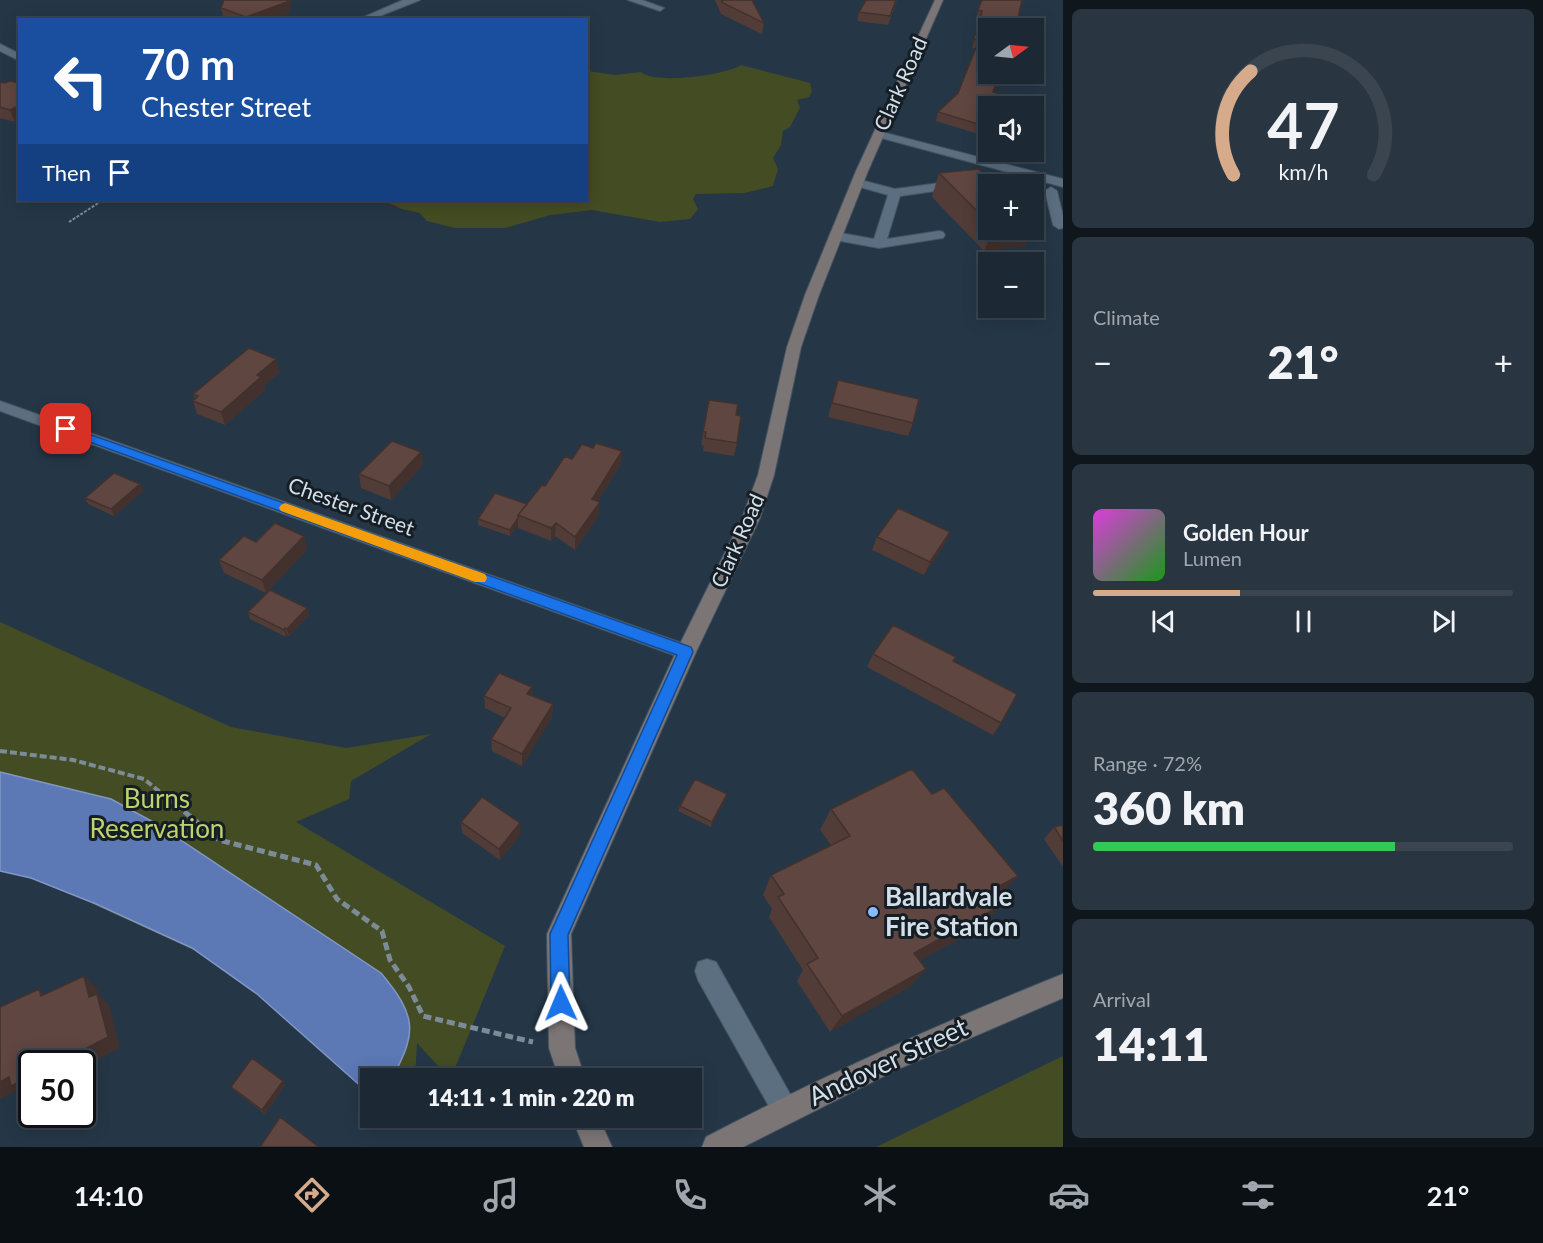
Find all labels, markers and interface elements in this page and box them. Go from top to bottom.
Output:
north arrow [978,18,1044,84]
map controls [978,18,1044,318]
street label: Clark Road [868,33,931,134]
text: 70 m [141,39,235,89]
icon: left [42,42,120,120]
text: 47 [1267,87,1339,162]
text: Chester Street [141,90,311,123]
button: sound [978,96,1044,162]
icon: arrive [103,156,136,189]
text: Then [42,159,91,186]
text: km/h [1278,160,1328,186]
button: + [978,174,1044,240]
button: − [978,252,1044,318]
text: Climate [1093,305,1160,329]
text: 21° [1268,335,1338,389]
text: − [1093,342,1112,382]
text: + [1494,342,1513,382]
pin [40,403,91,454]
icon: arrive [49,412,82,445]
street label: Chester Street [285,471,418,540]
street label: Clark Road [705,490,768,591]
text: Golden Hour [1183,519,1309,546]
text: Lumen [1183,546,1242,570]
icon: previous [1147,605,1180,638]
icon: pause [1287,605,1320,638]
icon: next [1427,605,1460,638]
text: Range · 72% [1093,751,1202,775]
text: 360 km [1093,781,1245,835]
park label: Burns Reservation [90,782,224,844]
place label: Ballardvale Fire Station [885,880,1019,942]
marker: Ballardvale Fire Station [866,905,880,919]
position arrow [529,971,593,1035]
text: Arrival [1093,987,1151,1011]
street label: Andover Street [803,1010,973,1112]
text: 14:11 [1093,1017,1209,1071]
speed limit sign: 50 [18,1050,96,1128]
text: 14:11 · 1 min · 220 m [428,1084,634,1111]
icon: directions [291,1174,333,1216]
icon: music [480,1174,522,1216]
icon: phone [669,1174,711,1216]
icon: climate [859,1174,901,1216]
icon: car [1048,1174,1090,1216]
icon: filters [1237,1174,1279,1216]
text: 14:10 [74,1179,143,1212]
text: 21° [1427,1179,1469,1212]

